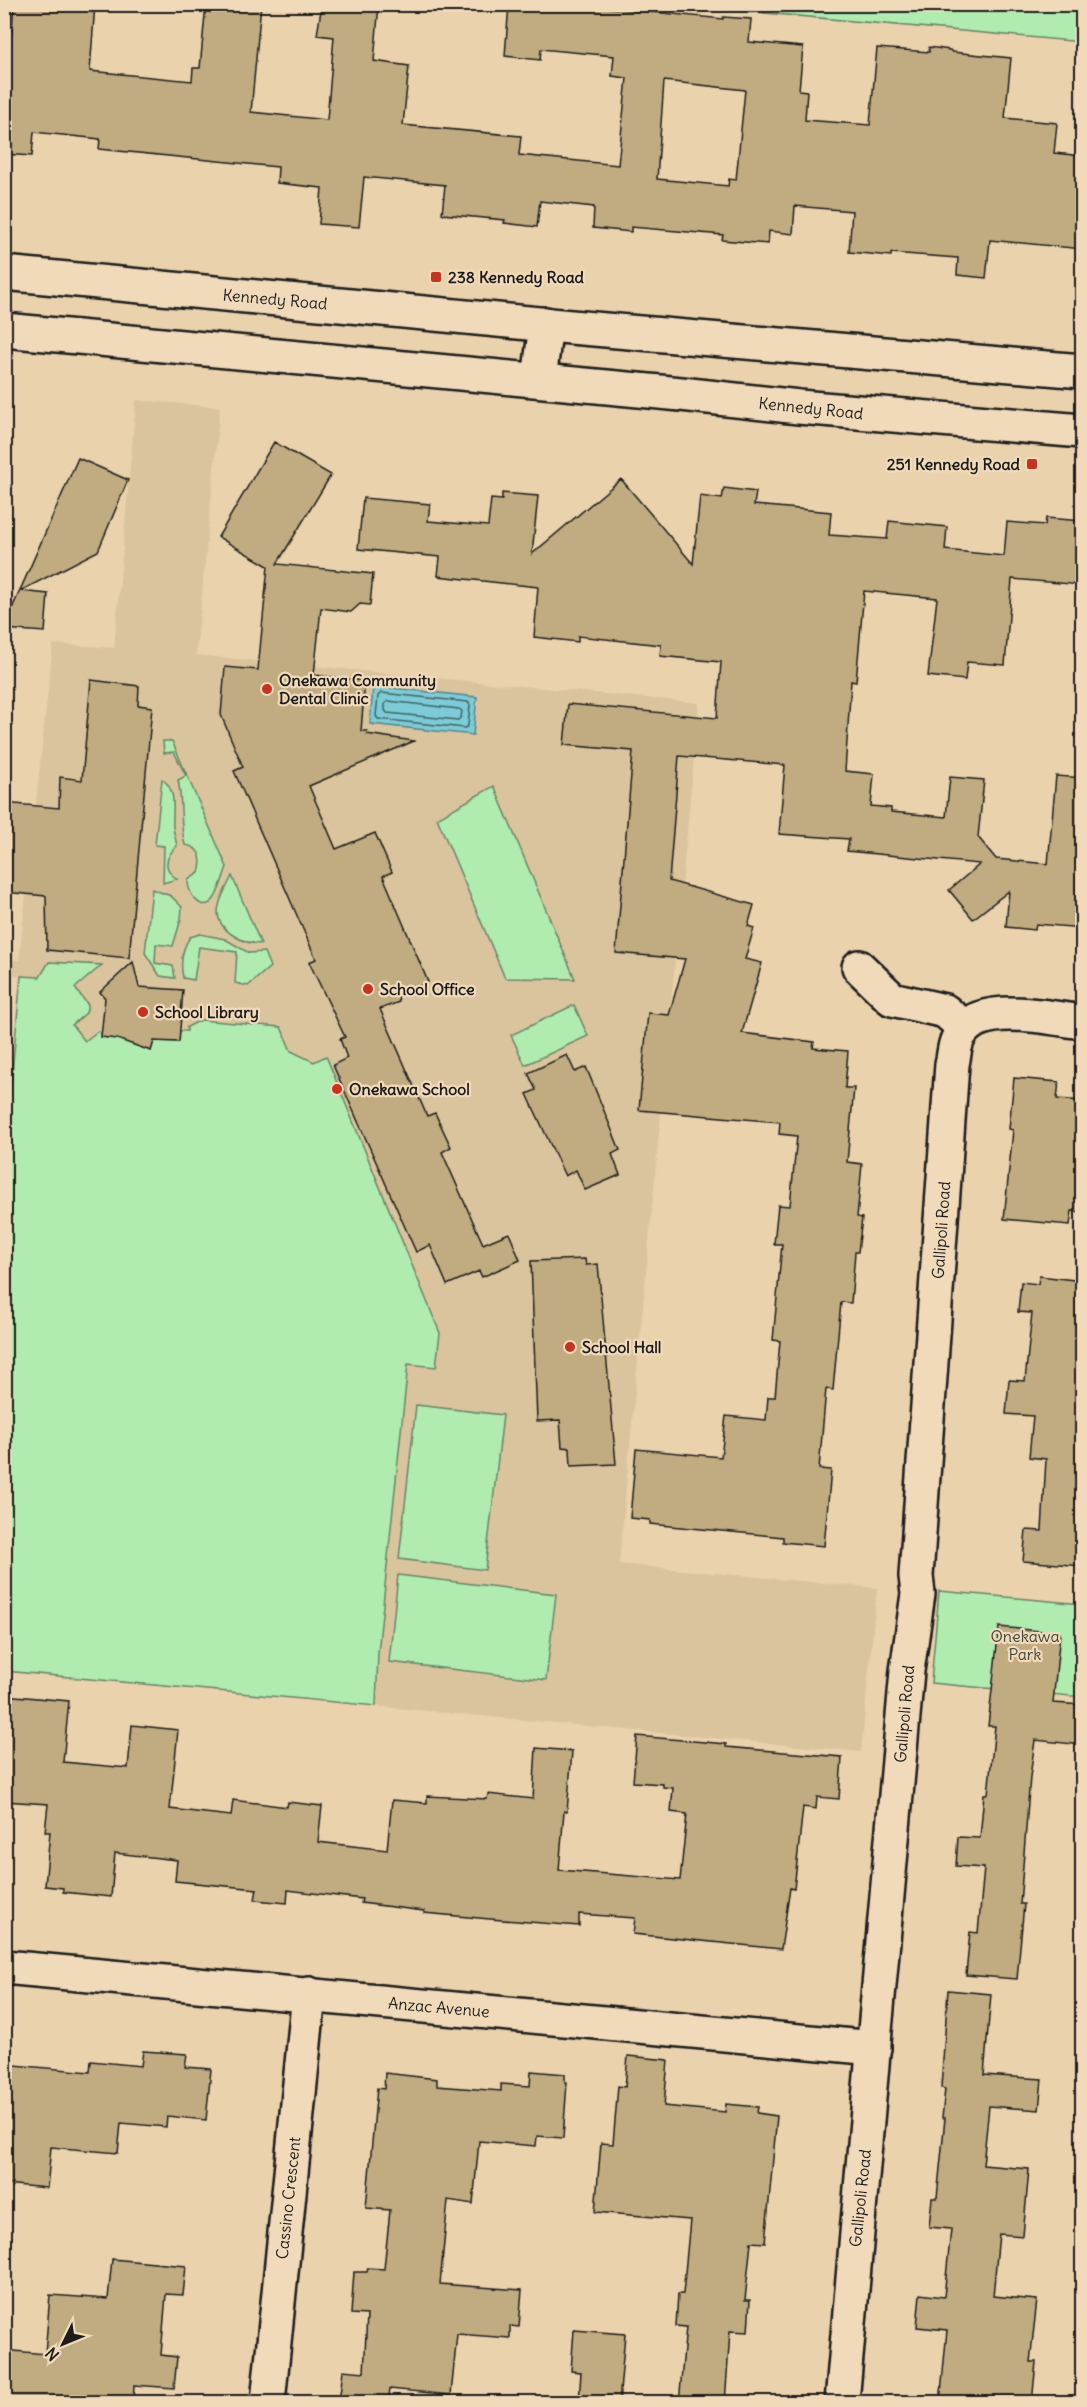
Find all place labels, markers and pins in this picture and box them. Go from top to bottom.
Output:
place label: 238 Kennedy Road [448,267,585,288]
marker: 238 Kennedy Road [429,270,443,284]
place label: 251 Kennedy Road [887,454,1021,475]
marker: 251 Kennedy Road [1025,457,1039,471]
place label: Onekawa Community Dental Clinic [279,670,436,708]
marker: Onekawa Community Dental Clinic [260,682,274,696]
place label: School Office [380,979,475,999]
marker: School Office [361,982,375,996]
place label: School Library [155,1002,259,1023]
marker: School Library [136,1005,150,1019]
place label: Onekawa School [349,1079,470,1099]
marker: Onekawa School [330,1082,344,1096]
place label: School Hall [582,1337,661,1357]
marker: School Hall [563,1340,577,1354]

